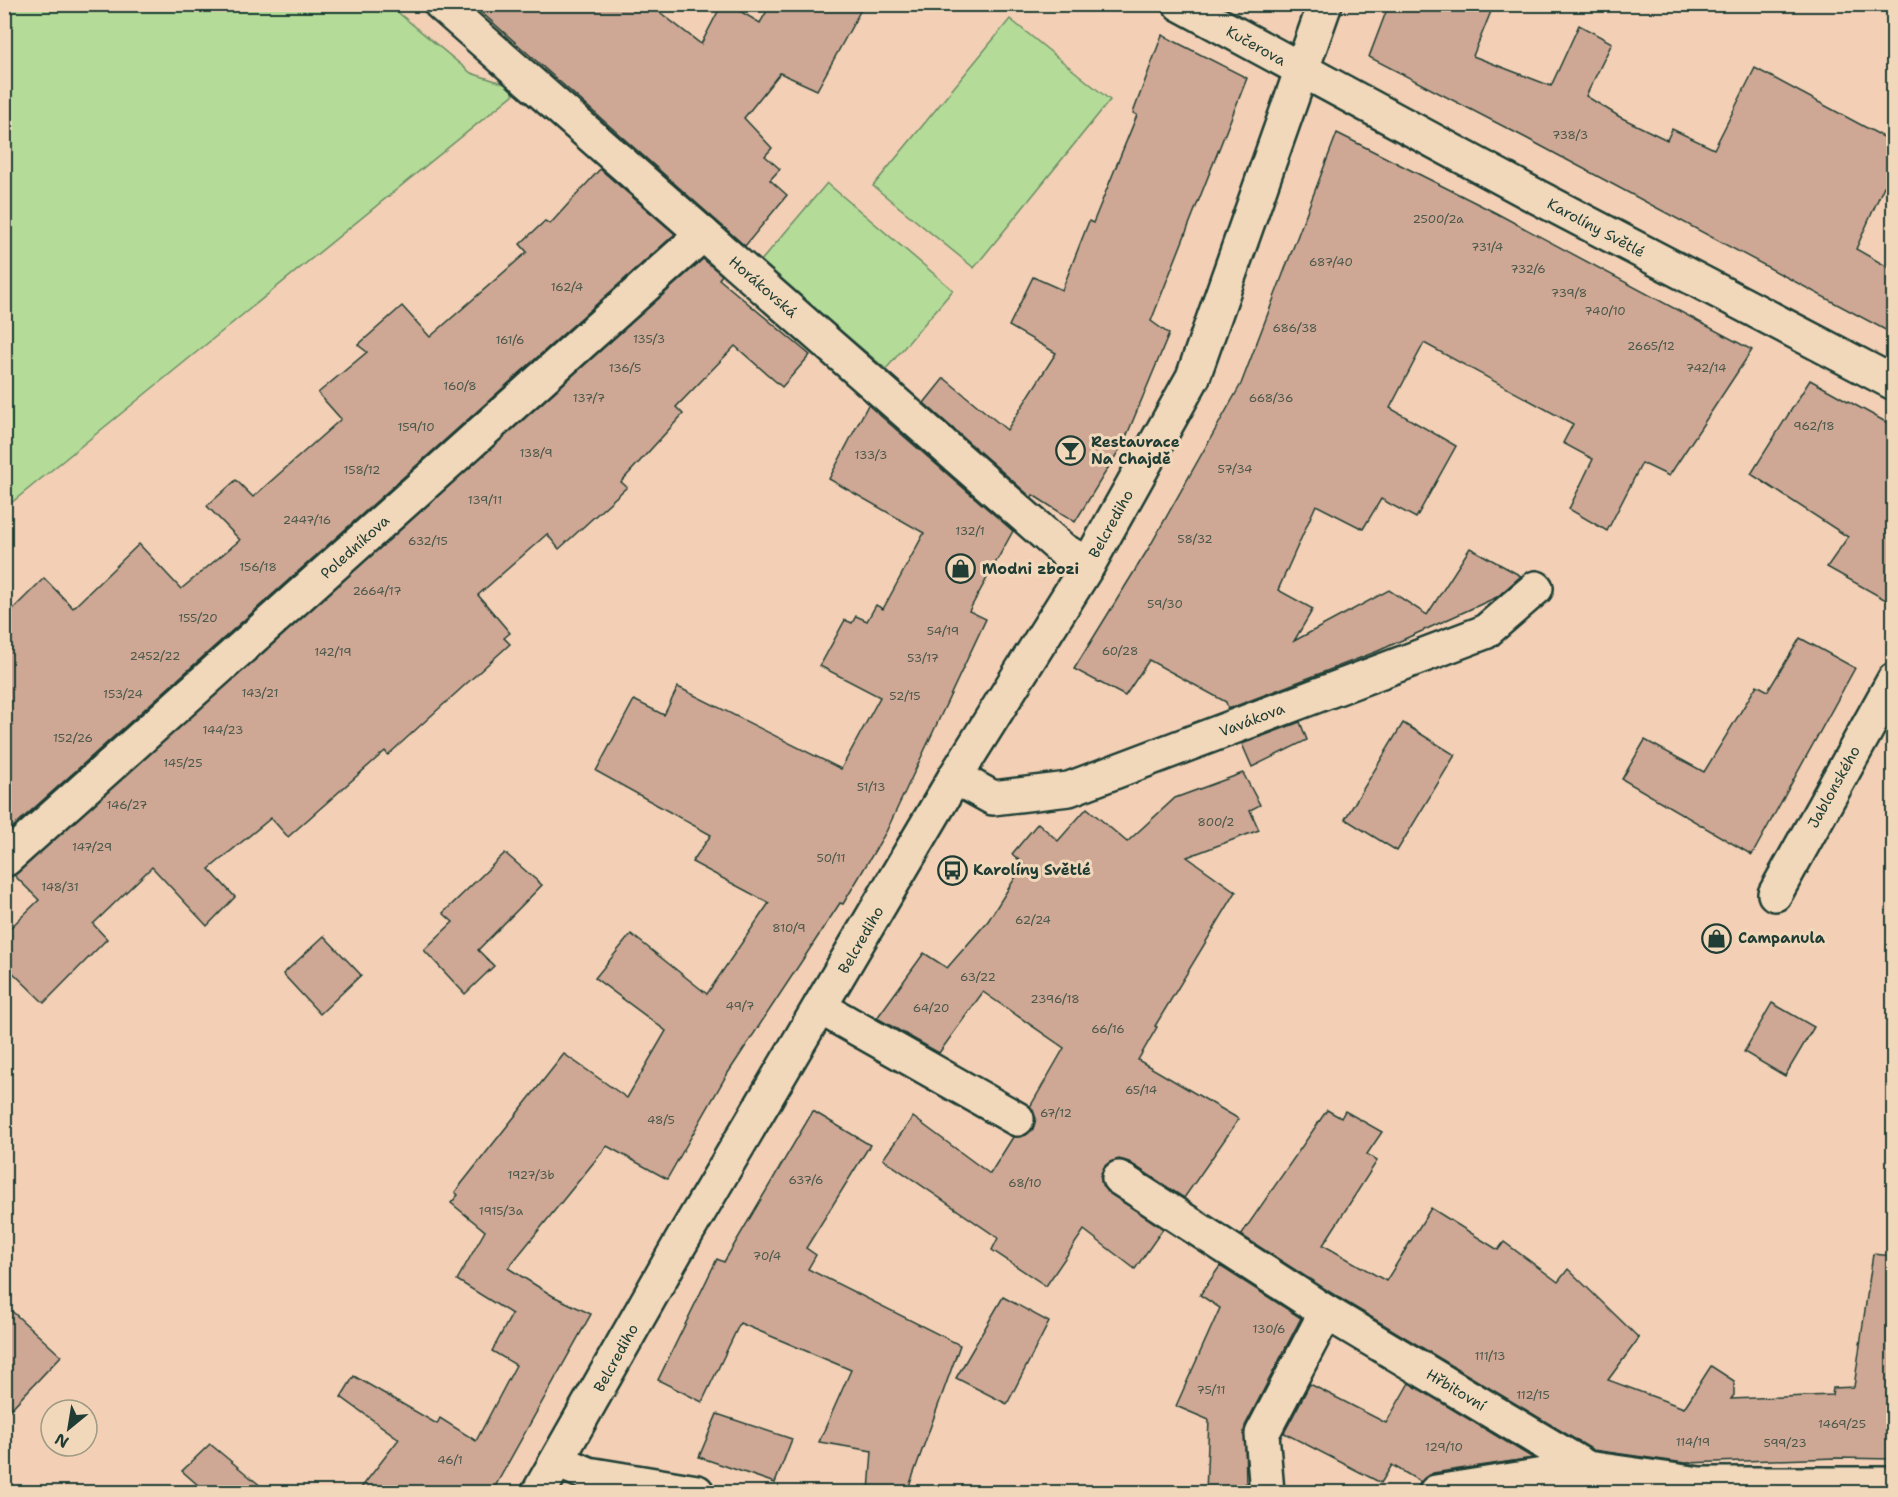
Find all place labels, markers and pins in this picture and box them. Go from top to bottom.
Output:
place label: Restaurace Na Chajdě [1091,432,1180,469]
bar icon: Restaurace Na Chajdě [1054,435,1086,467]
shop icon: Modni zbozi [945,553,977,585]
place label: Modni zbozi [982,559,1079,579]
bus stop icon: Karolíny Světlé [936,854,968,886]
place label: Karolíny Světlé [973,860,1091,880]
shop icon: Campanula [1701,922,1733,954]
place label: Campanula [1738,928,1826,948]

